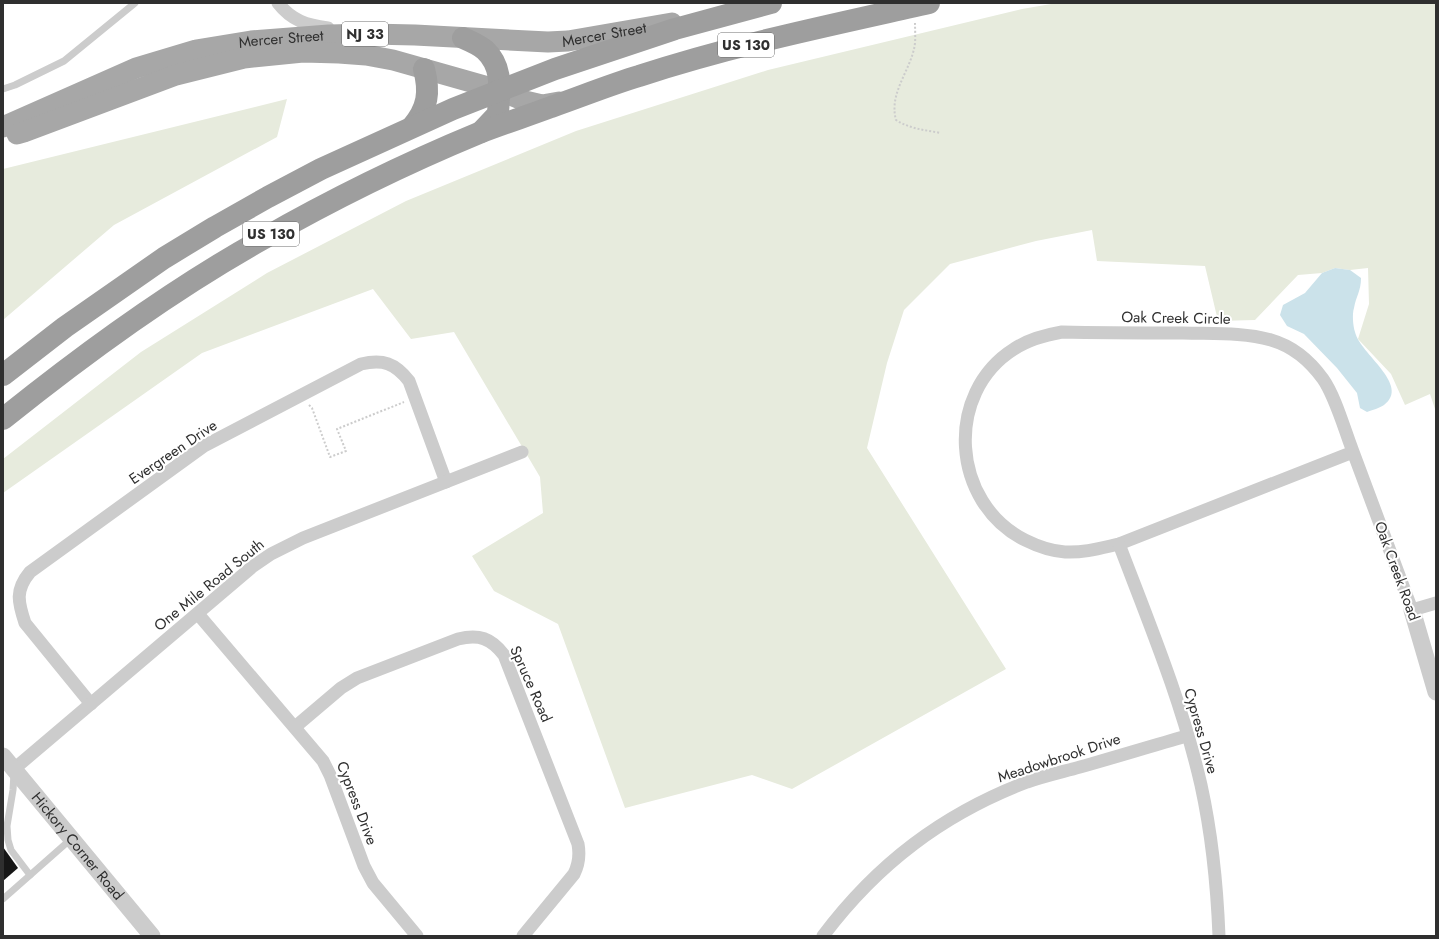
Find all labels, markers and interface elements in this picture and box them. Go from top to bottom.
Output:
street label: Mercer Street [560,17,648,53]
road number: NJ 33 [342,22,388,46]
street label: Mercer Street [237,24,325,54]
road number: US 130 [718,33,774,57]
road number: US 130 [243,222,299,246]
street label: Oak Creek Circle [1121,306,1231,330]
street label: Evergreen Drive [125,414,222,490]
street label: Oak Creek Road [1369,518,1425,624]
street label: One Mile Road South [149,534,269,636]
street label: Spruce Road [504,642,558,726]
street label: Cypress Drive [1178,686,1224,777]
street label: Meadowbrook Drive [995,728,1124,788]
street label: Cypress Drive [331,758,383,848]
street label: Hickory Corner Road [26,787,129,905]

